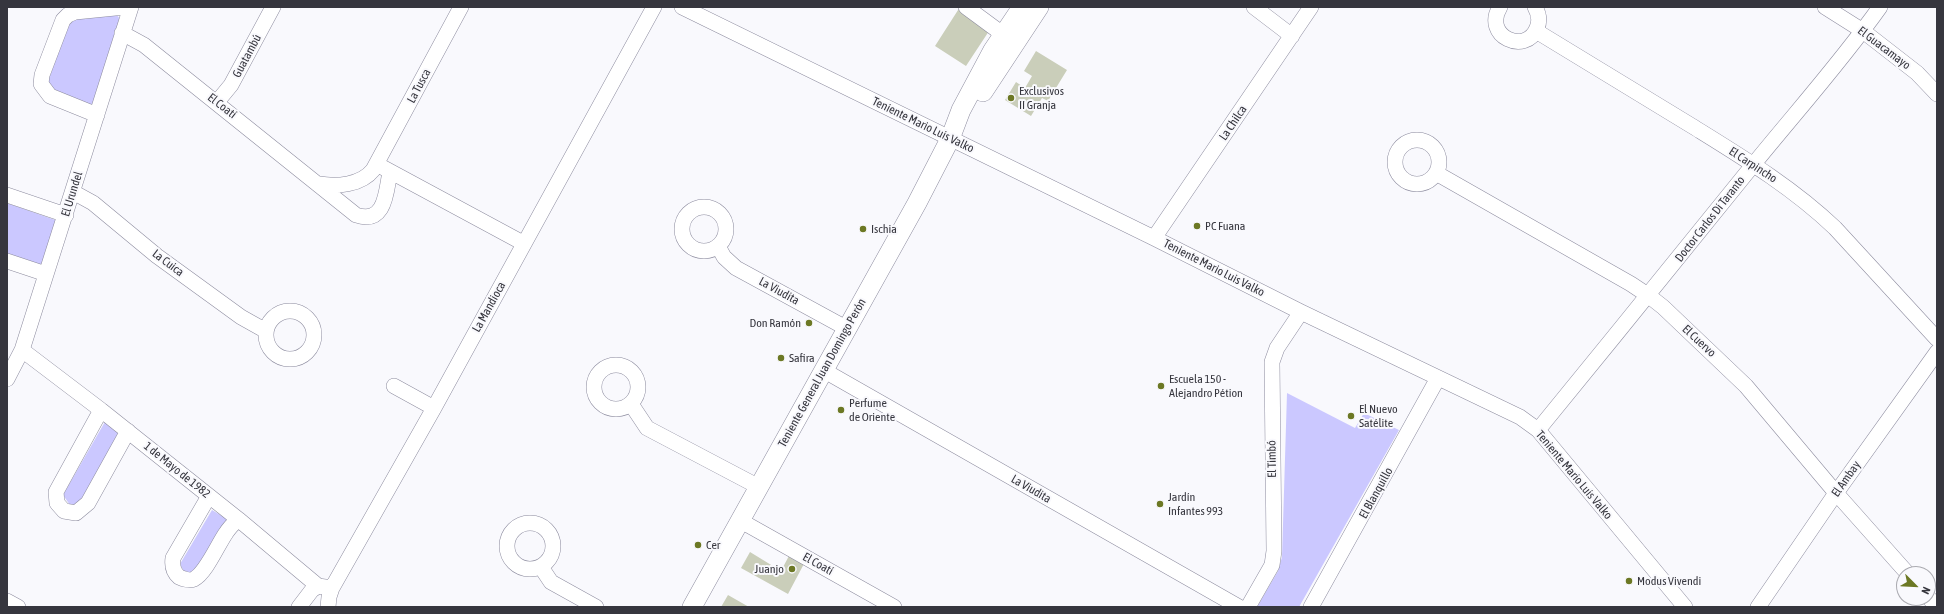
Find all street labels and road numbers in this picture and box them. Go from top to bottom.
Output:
street label: El Guacamayo [1855,23,1913,73]
street label: Guatambú [230,32,264,80]
street label: La Tusca [404,66,434,106]
street label: El Coatí [205,90,239,122]
street label: Teniente Mario Luis Valko [870,94,976,156]
street label: La Chilca [1216,103,1250,143]
street label: El Carpincho [1726,144,1780,186]
street label: El Urundel [58,170,86,218]
street label: Doctor Carlos Di Taranto [1672,173,1748,265]
street label: Teniente Mario Luis Valko [1161,236,1267,300]
street label: La Cuica [149,246,187,280]
street label: La Viudita [756,274,802,308]
street label: La Mandioca [469,279,509,335]
street label: Teniente General Juan Domingo Perón [775,296,869,450]
street label: El Cuervo [1679,322,1719,360]
street label: Teniente Mario Luis Valko [1533,428,1615,522]
street label: 1 de Mayo de 1982 [141,439,213,501]
street label: El Timbó [1264,440,1280,478]
street label: El Ambay [1828,458,1864,500]
street label: El Blanquillo [1356,465,1396,521]
street label: La Viudita [1008,472,1054,506]
street label: El Coatí [800,550,836,578]

